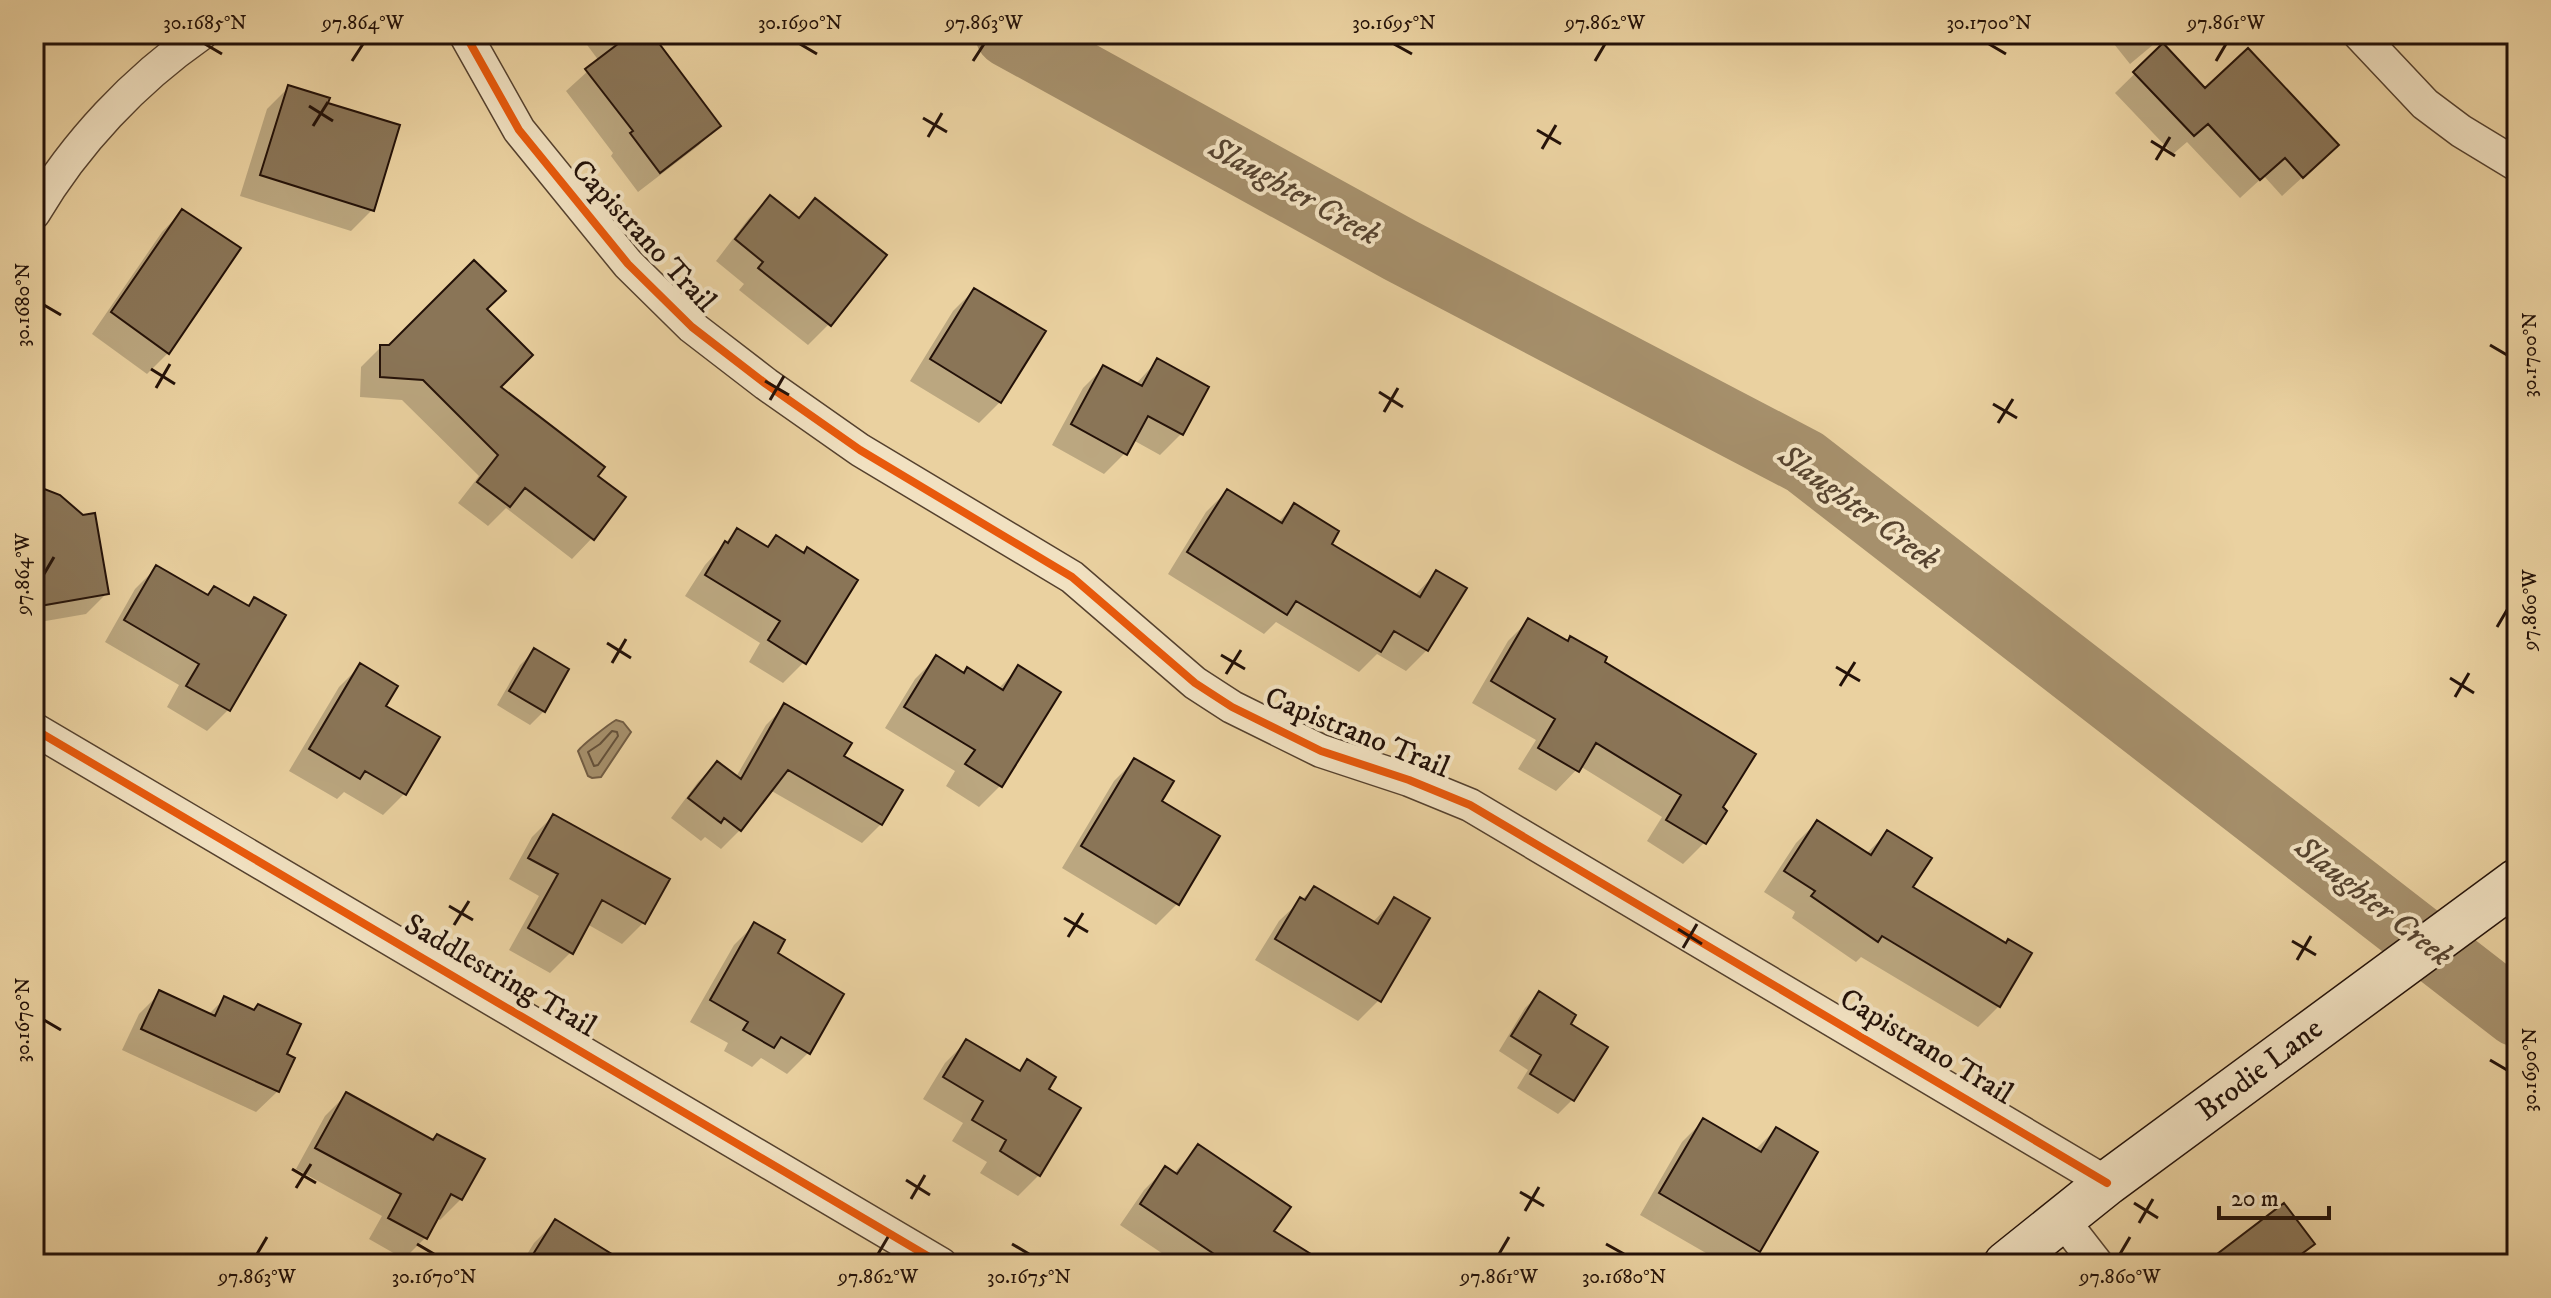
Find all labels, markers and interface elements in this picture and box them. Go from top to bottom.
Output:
text: 30.1685°N [163,11,247,36]
text: 97.864°W [321,11,405,36]
text: 30.1690°N [758,11,842,36]
text: 97.863°W [944,11,1024,36]
text: 30.1695°N [1352,11,1436,36]
text: 97.862°W [1564,11,1646,36]
text: 30.1700°N [1946,11,2032,36]
text: 97.861°W [2186,11,2265,36]
water label: Slaughter Creek [1201,128,1387,256]
street label: Capistrano Trail [563,152,723,320]
text: 30.1680°N [11,263,36,347]
text: 30.1700°N [2518,312,2543,398]
water label: Slaughter Creek [1769,436,1947,580]
text: 97.864°W [11,532,36,616]
text: 97.860°W [2518,569,2543,652]
street label: Capistrano Trail [1259,679,1455,787]
water label: Slaughter Creek [2285,827,2460,976]
street label: Saddlestring Trail [398,906,602,1046]
text: 30.1670°N [11,978,36,1062]
street label: Capistrano Trail [1833,981,2019,1113]
street label: Brodie Lane [2190,1011,2330,1129]
text: 30.1690°N [2518,1028,2543,1112]
scale bar [2219,1170,2329,1220]
text: 20 m [2231,1184,2279,1214]
text: 97.863°W [217,1265,297,1290]
text: 30.1670°N [392,1265,476,1290]
text: 97.862°W [837,1265,919,1290]
text: 30.1675°N [987,1265,1071,1290]
text: 97.861°W [1459,1265,1538,1290]
text: 30.1680°N [1582,1265,1666,1290]
text: 97.860°W [2078,1265,2161,1290]

